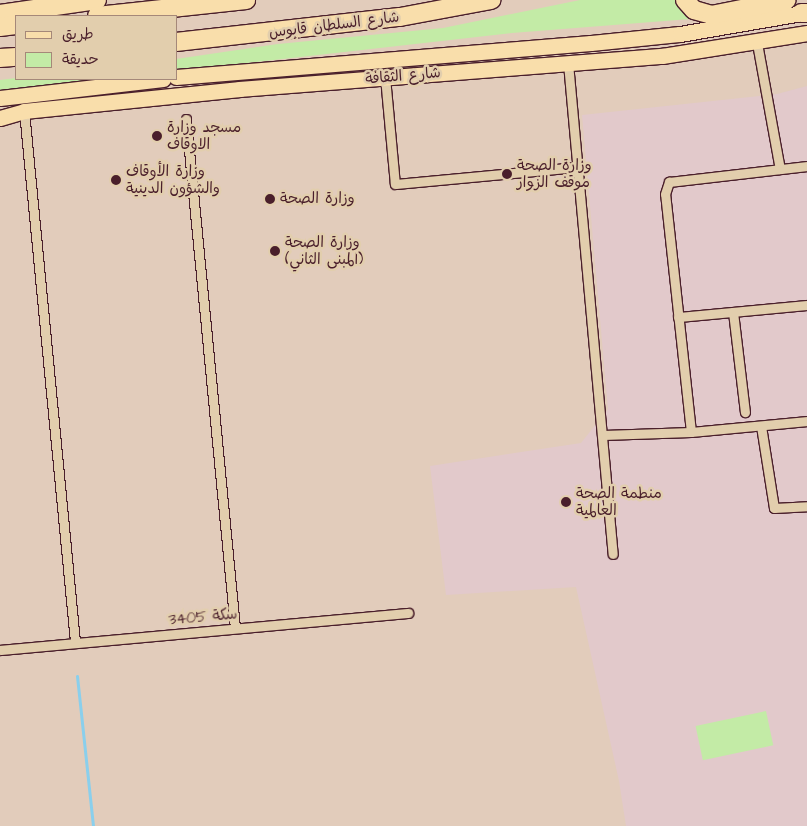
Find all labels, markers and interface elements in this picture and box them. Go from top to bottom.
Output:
street label: شارع السلطان قابوس [268,8,400,42]
legend [15,15,178,80]
text: طريق [62,24,94,45]
text: حديقة [62,49,99,70]
street label: شارع الثقافة [365,64,441,88]
place label: مسجد وزارة الاوقاف [167,118,241,153]
marker: مسجد وزارة الاوقاف [151,130,163,142]
place label: وزارة الصحة موقف الزوار [517,156,592,191]
place label: وزارة الأوقاف والشؤون الدينية [126,162,220,197]
marker: وزارة الصحة موقف الزوار [501,168,513,180]
marker: وزارة الأوقاف والشؤون الدينية [110,174,122,186]
place label: وزارة الصحة [280,190,355,208]
marker: وزارة الصحة [264,193,276,205]
place label: وزارة الصحة (المبنى الثاني) [285,233,363,268]
marker: وزارة الصحة (المبنى الثاني) [269,245,281,257]
place label: منطمة الصحة العالمية [576,484,662,519]
marker: منطمة الصحة العالمية [560,496,572,508]
street label: سكة 3405 [168,605,238,629]

